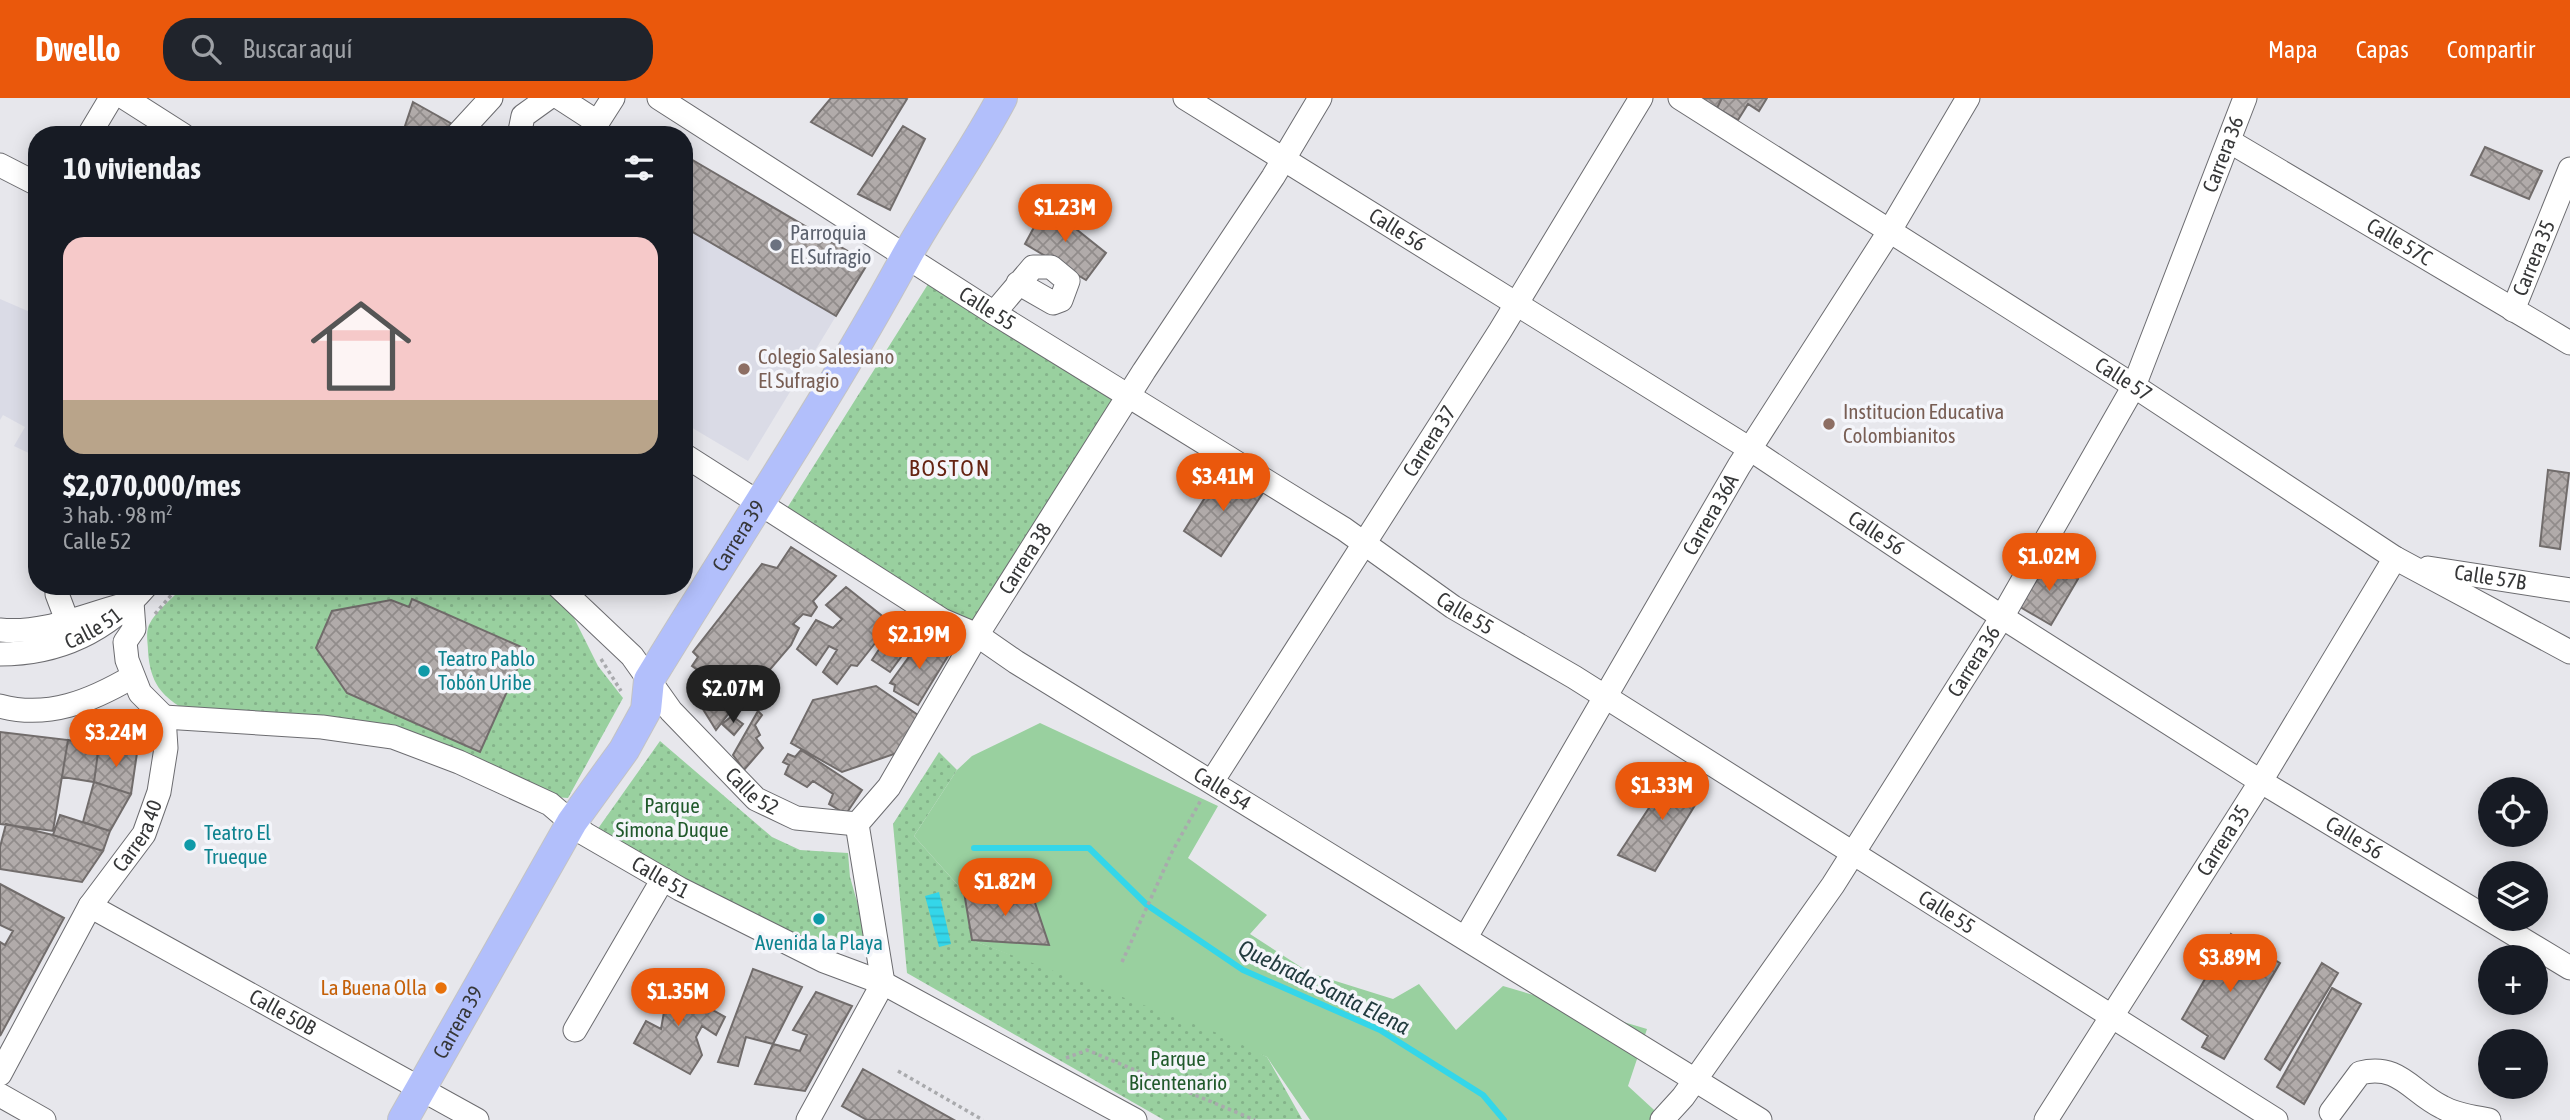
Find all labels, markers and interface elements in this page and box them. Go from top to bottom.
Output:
search box [163,18,653,81]
text: Dwello [35,30,121,68]
icon: search [187,30,225,68]
text: Buscar aquí [243,34,352,64]
text: Mapa [2268,36,2318,63]
text: Capas [2356,36,2409,63]
text: Compartir [2447,36,2535,63]
street label: Carrera 36 [2197,113,2248,195]
icon: filters [620,149,658,187]
text: 10 viviendas [63,151,201,185]
pin: $1.23M [1008,184,1122,244]
text: $1.23M [1034,194,1096,220]
street label: Calle 56 [1365,202,1431,256]
street label: Calle 57C [2363,212,2437,270]
street label: Carrera 35 [2507,216,2559,299]
place label: Parroquia El Sufragio [790,220,871,268]
marker: Parroquia El Sufragio [768,237,784,253]
street label: Calle 55 [955,281,1020,335]
icon: home [298,283,424,409]
place label: Colegio Salesiano El Sufragio [758,344,894,392]
street label: Calle 57 [2091,352,2157,405]
marker: Colegio Salesiano El Sufragio [736,361,752,377]
place label: Institucion Educativa Colombianitos [1843,399,2004,447]
street label: Carrera 37 [1397,401,1460,481]
marker: Institucion Educativa Colombianitos [1821,416,1837,432]
pin: $3.41M [1166,454,1280,513]
district label: BOSTON [909,455,991,481]
text: $3.41M [1192,463,1254,489]
text: $2,070,000/mes [63,468,241,502]
street label: Carrera 36A [1677,469,1743,559]
street label: Carrera 39 [707,495,769,575]
text: 3 hab. · 98 m² [63,502,173,528]
street label: Calle 56 [1844,505,1910,560]
street label: Carrera 38 [993,518,1056,598]
text: Calle 52 [63,528,131,554]
pin: $1.02M [1992,533,2106,593]
text: $1.02M [2018,543,2080,569]
street label: Calle 57B [2453,559,2528,594]
street label: Calle 55 [1432,586,1498,639]
street label: Calle 51 [61,602,126,653]
pin: $2.19M [862,612,976,671]
text: $2.19M [888,621,950,647]
street label: Carrera 36 [1942,621,2004,701]
place label: Teatro Pablo Tobón Uribe [438,646,535,694]
marker: Teatro Pablo Tobón Uribe [416,663,432,679]
pin: $2.07M [676,666,790,725]
text: $2.07M [702,675,764,701]
pin: $3.24M [59,710,173,769]
text: $3.24M [85,719,147,745]
street label: Calle 52 [721,762,783,819]
street label: Calle 54 [1190,762,1256,815]
pin: $1.33M [1605,762,1719,822]
text: $1.33M [1631,772,1693,798]
map controls [2478,777,2548,1099]
button: locate [2478,777,2548,847]
park label: Parque Simona Duque [615,793,729,841]
street label: Carrera 40 [107,796,166,876]
street label: Carrera 35 [2191,800,2254,880]
street label: Calle 56 [2322,811,2388,864]
place label: Teatro El Trueque [204,820,271,868]
marker: Teatro El Trueque [182,837,198,853]
street label: Calle 51 [628,851,693,903]
pin: $1.82M [948,858,1062,918]
button: layers [2478,861,2548,931]
text: $1.82M [974,868,1036,894]
street label: Calle 55 [1915,885,1980,938]
marker: Avenida la Playa [811,911,827,927]
place label: Avenida la Playa [755,930,883,954]
water label: Quebrada Santa Elena [1234,934,1414,1040]
pin: $3.89M [2173,934,2287,994]
text: $3.89M [2199,944,2261,970]
button: + [2478,945,2548,1015]
pin: $1.35M [621,968,735,1028]
place label: La Buena Olla [321,975,427,999]
text: $1.35M [647,978,709,1004]
marker: La Buena Olla [433,980,449,996]
street label: Carrera 39 [427,982,487,1063]
street label: Calle 50B [246,984,320,1040]
button: − [2478,1029,2548,1099]
park label: Parque Bicentenario [1129,1046,1227,1094]

